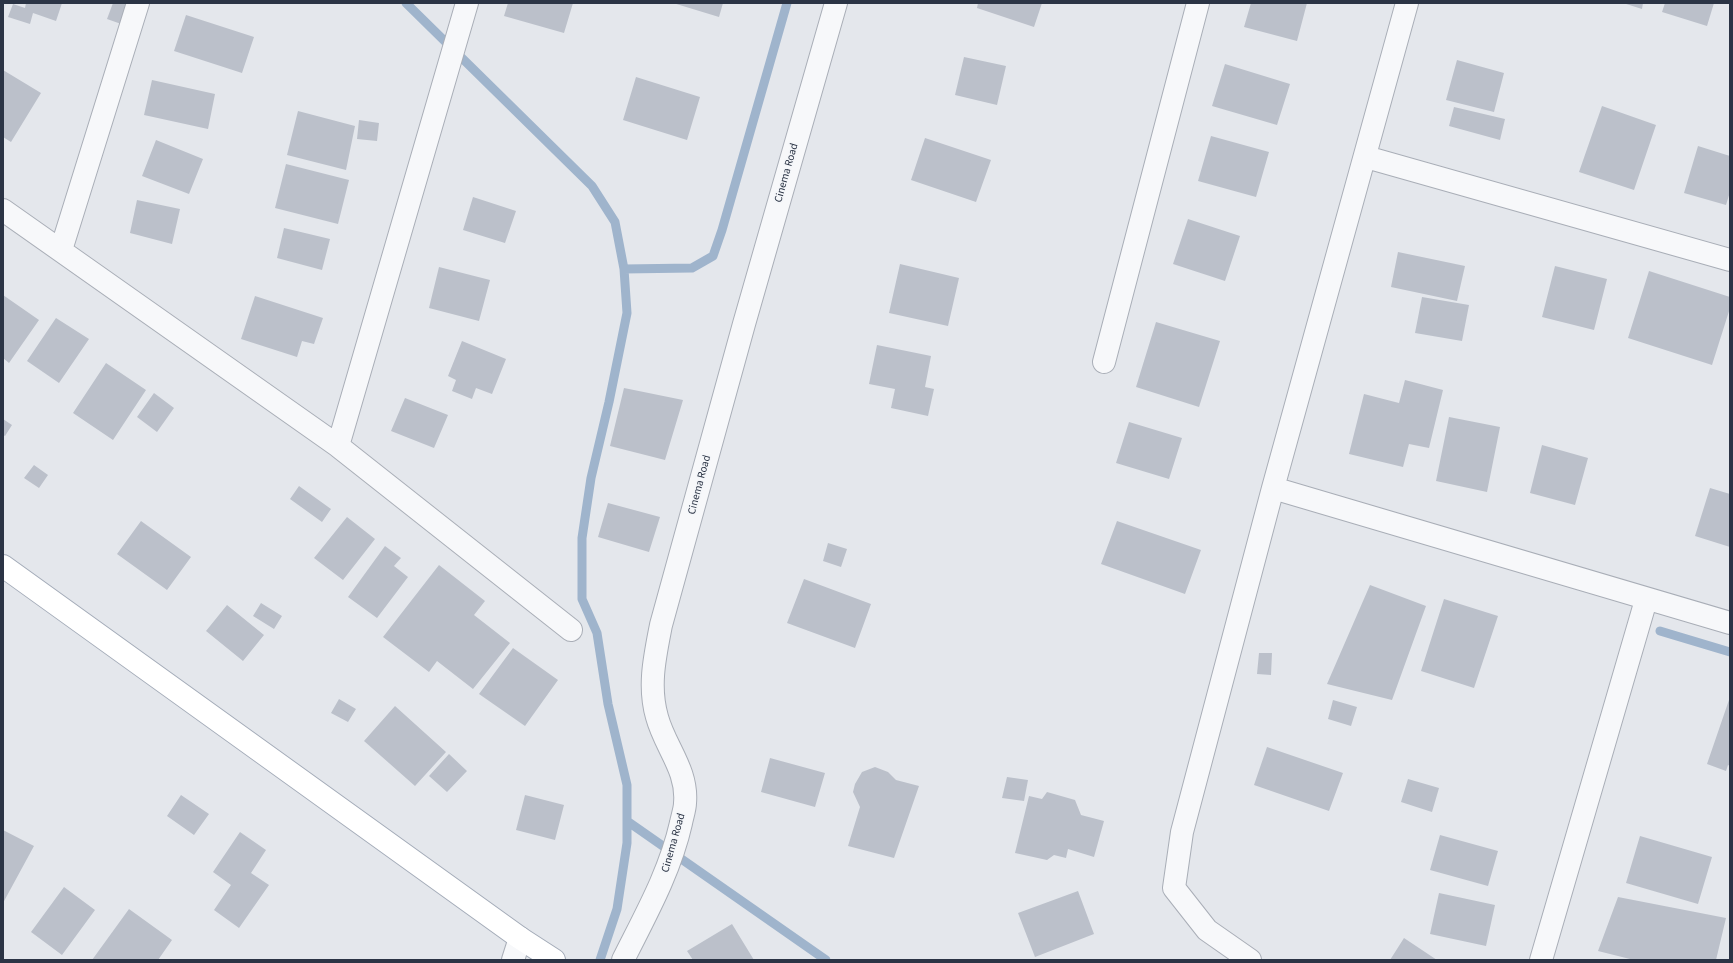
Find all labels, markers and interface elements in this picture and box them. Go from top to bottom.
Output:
street label: Cinema Road [772,142,802,204]
street label: Cinema Road [686,454,714,516]
street label: Cinema Road [659,812,689,874]

